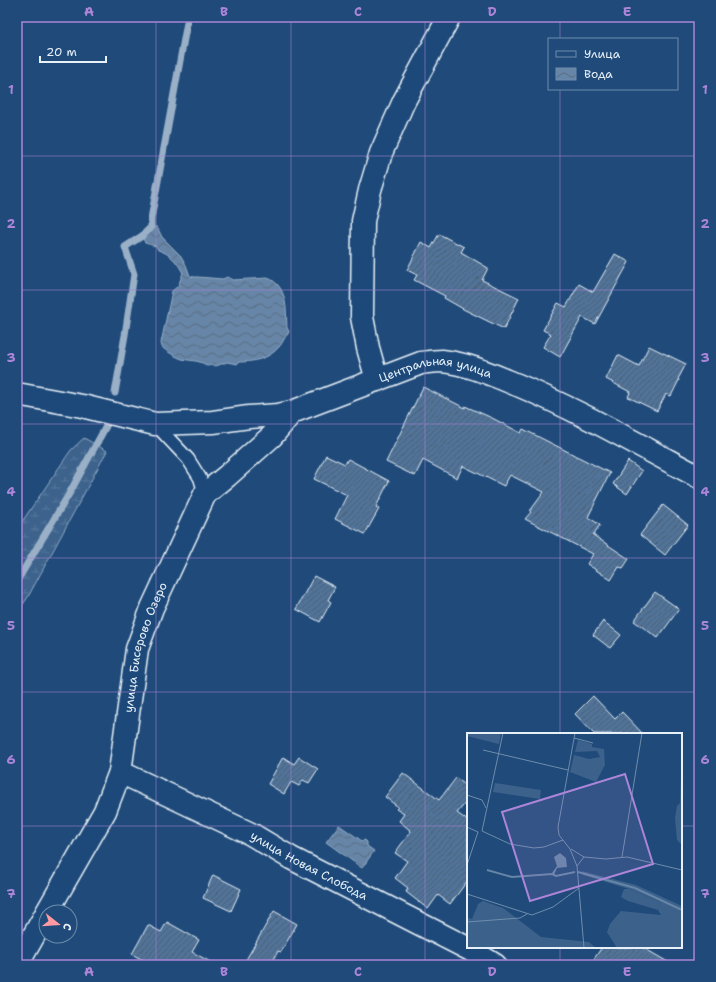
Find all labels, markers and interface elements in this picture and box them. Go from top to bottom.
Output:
text: A [84,3,94,20]
text: B [220,3,228,20]
text: C [354,3,362,20]
text: D [487,3,497,20]
text: E [623,3,632,20]
scale bar [40,38,106,64]
legend [548,38,678,90]
text: 20 m [46,44,77,60]
text: Улица [584,46,621,62]
text: Вода [584,66,613,82]
text: 1 [8,81,14,98]
text: 1 [702,81,708,98]
text: 2 [6,215,16,232]
text: 2 [700,215,710,232]
text: 3 [6,349,16,366]
text: 3 [700,349,710,366]
street label: Центральная улица [377,353,495,386]
text: 4 [6,483,16,500]
text: 4 [700,483,710,500]
street label: улица Бисерово Озеро [120,580,171,714]
text: 5 [7,617,15,634]
text: 5 [701,617,709,634]
inset map [467,733,682,948]
text: 6 [6,751,16,768]
text: 6 [700,751,710,768]
street label: улица Новая Слобода [247,827,371,904]
text: 7 [6,885,16,902]
text: 7 [700,885,710,902]
north arrow [38,904,78,944]
text: С [59,921,75,932]
text: A [84,963,94,980]
text: B [220,963,228,980]
text: C [354,963,362,980]
text: D [487,963,497,980]
text: E [623,963,632,980]

